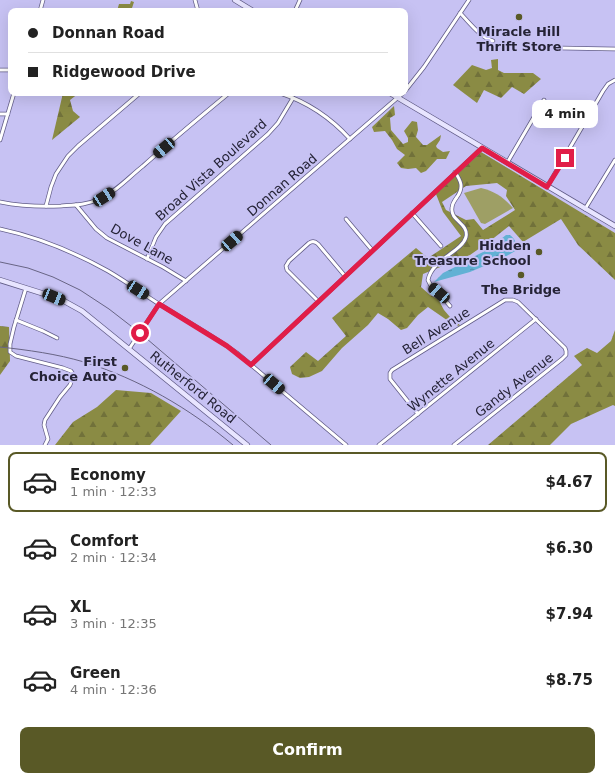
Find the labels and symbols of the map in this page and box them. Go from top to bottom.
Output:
marker: Miracle Hill Thrift Store [514,12,524,22]
place label: Miracle Hill Thrift Store [476,24,562,54]
callout: 4 min [532,100,598,128]
street label: Broad Vista Boulevard [152,116,270,224]
car [151,136,177,160]
route end [556,149,574,167]
street label: Donnan Road [244,151,320,219]
car [91,185,117,209]
street label: Dove Lane [108,221,176,267]
car [219,229,245,253]
place label: Hidden Treasure School [414,238,531,268]
marker: Hidden Treasure School [534,247,544,257]
marker: The Bridge [516,270,526,280]
car [125,278,151,302]
car [426,281,452,305]
place label: The Bridge [481,282,561,297]
car [41,287,67,307]
street label: Bell Avenue [400,304,472,358]
route start [131,324,149,342]
street label: Wynette Avenue [405,335,497,415]
street label: Rutherford Road [147,348,239,426]
street label: Gandy Avenue [472,350,556,420]
place label: First Choice Auto [29,354,117,384]
marker: First Choice Auto [120,363,130,373]
car [261,372,287,396]

